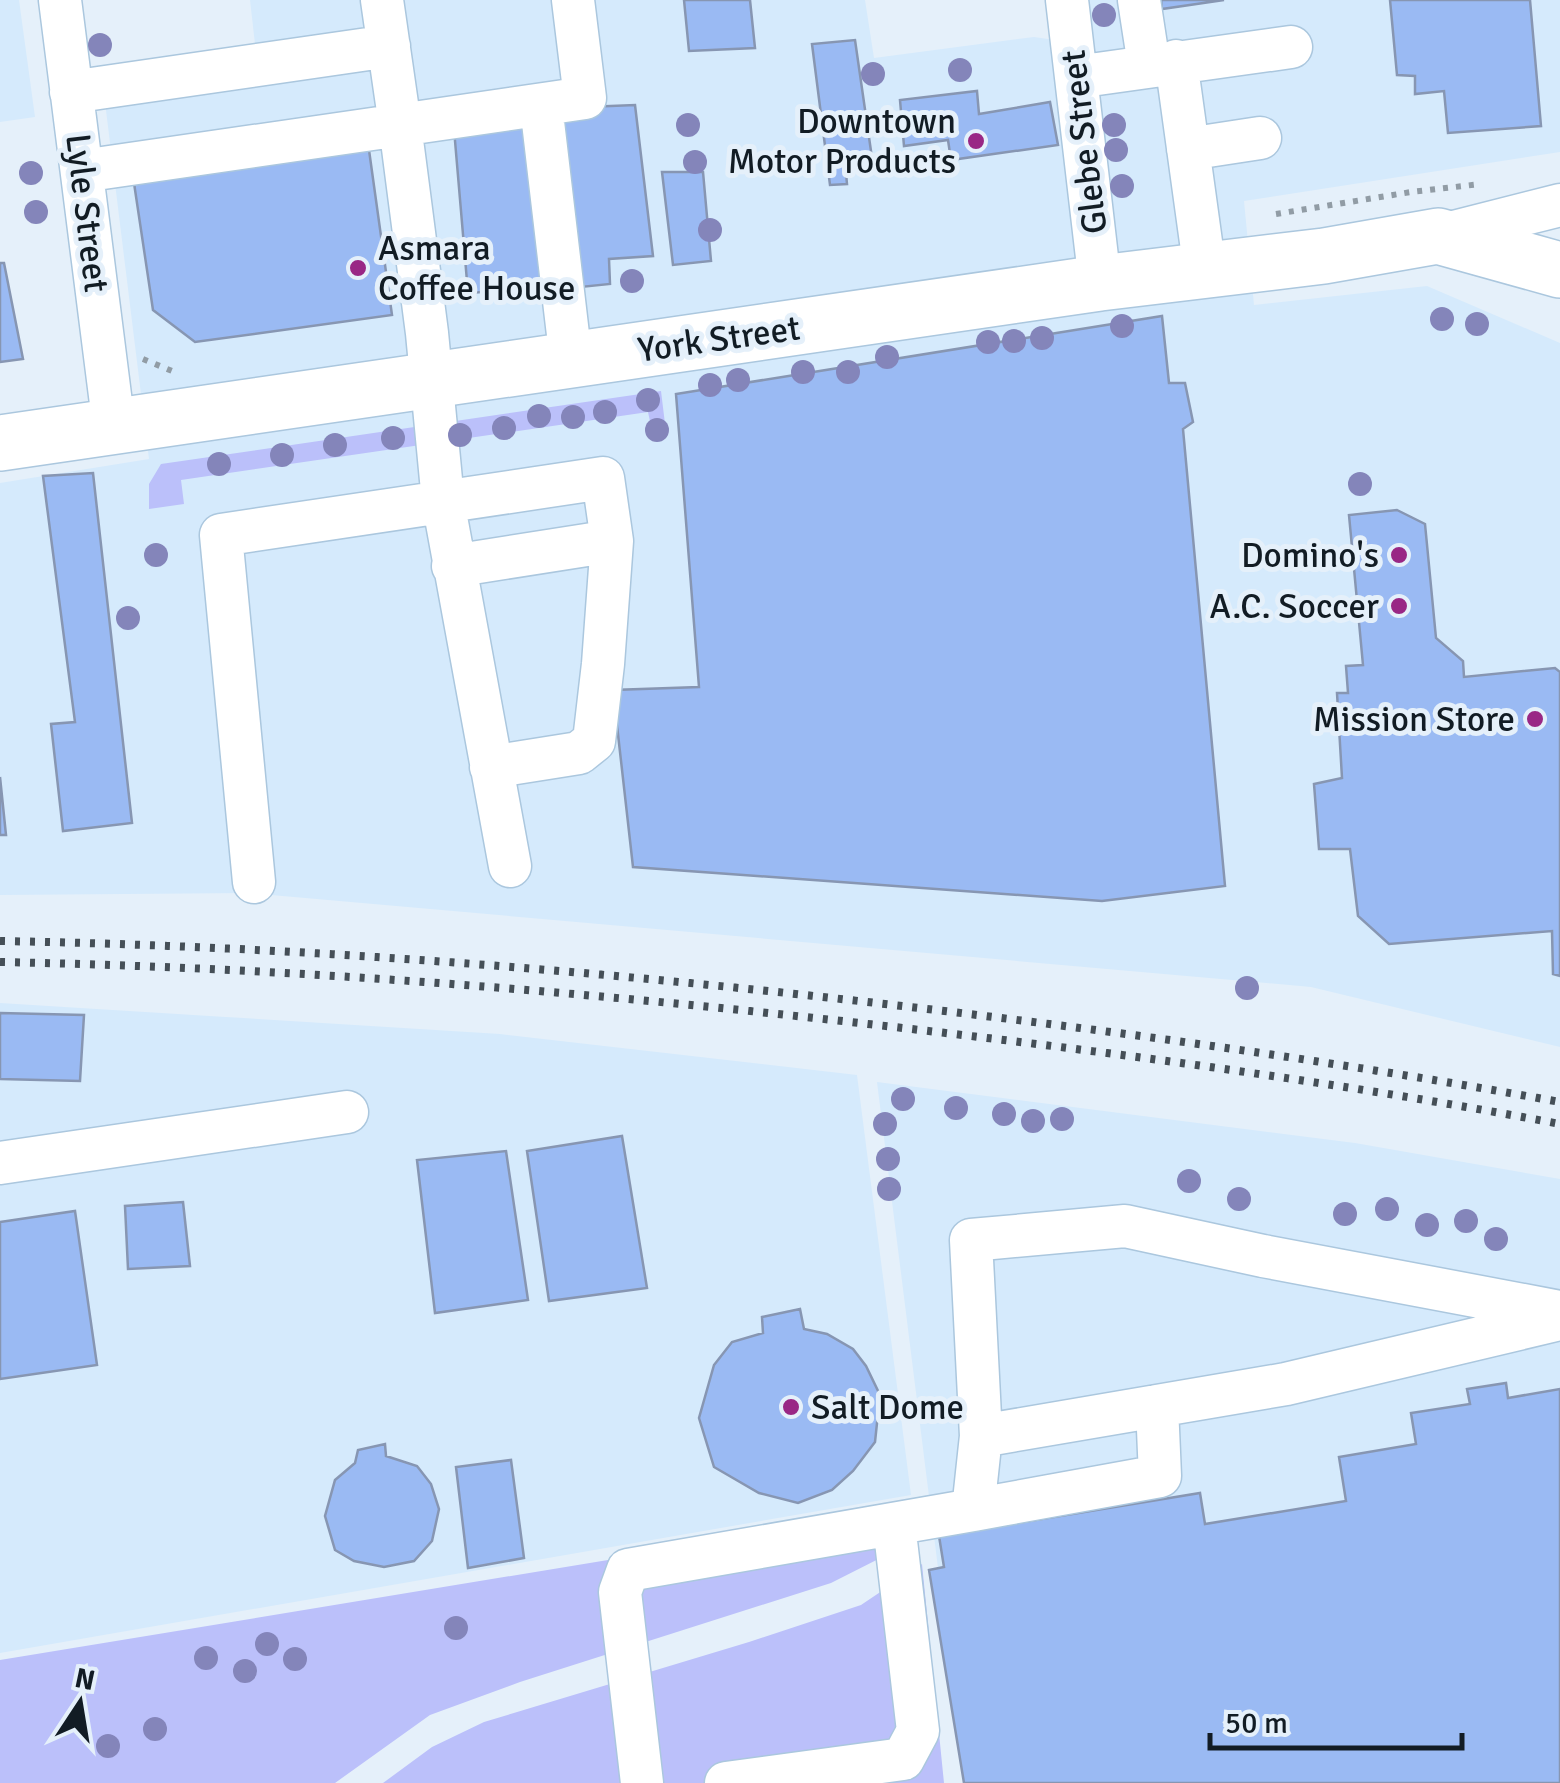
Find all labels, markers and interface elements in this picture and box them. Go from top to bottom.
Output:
street label: Glebe Street [1051,48,1117,236]
place label: Downtown Motor Products [728,100,956,183]
marker: Downtown Motor Products [965,130,987,152]
street label: Lyle Street [56,131,118,295]
place label: Asmara Coffee House [378,227,575,310]
marker: Asmara Coffee House [347,257,369,279]
street label: York Street [635,306,803,372]
place label: Domino's [1241,534,1379,577]
marker: Domino's [1388,544,1410,566]
place label: A.C. Soccer [1209,585,1379,628]
marker: A.C. Soccer [1388,595,1410,617]
place label: Mission Store [1313,698,1515,741]
marker: Mission Store [1524,708,1546,730]
place label: Salt Dome [811,1386,964,1429]
marker: Salt Dome [780,1396,802,1418]
north arrow [30,1653,130,1753]
text: N [72,1661,98,1698]
scale bar [1210,1688,1462,1750]
text: 50 m [1225,1705,1288,1742]

